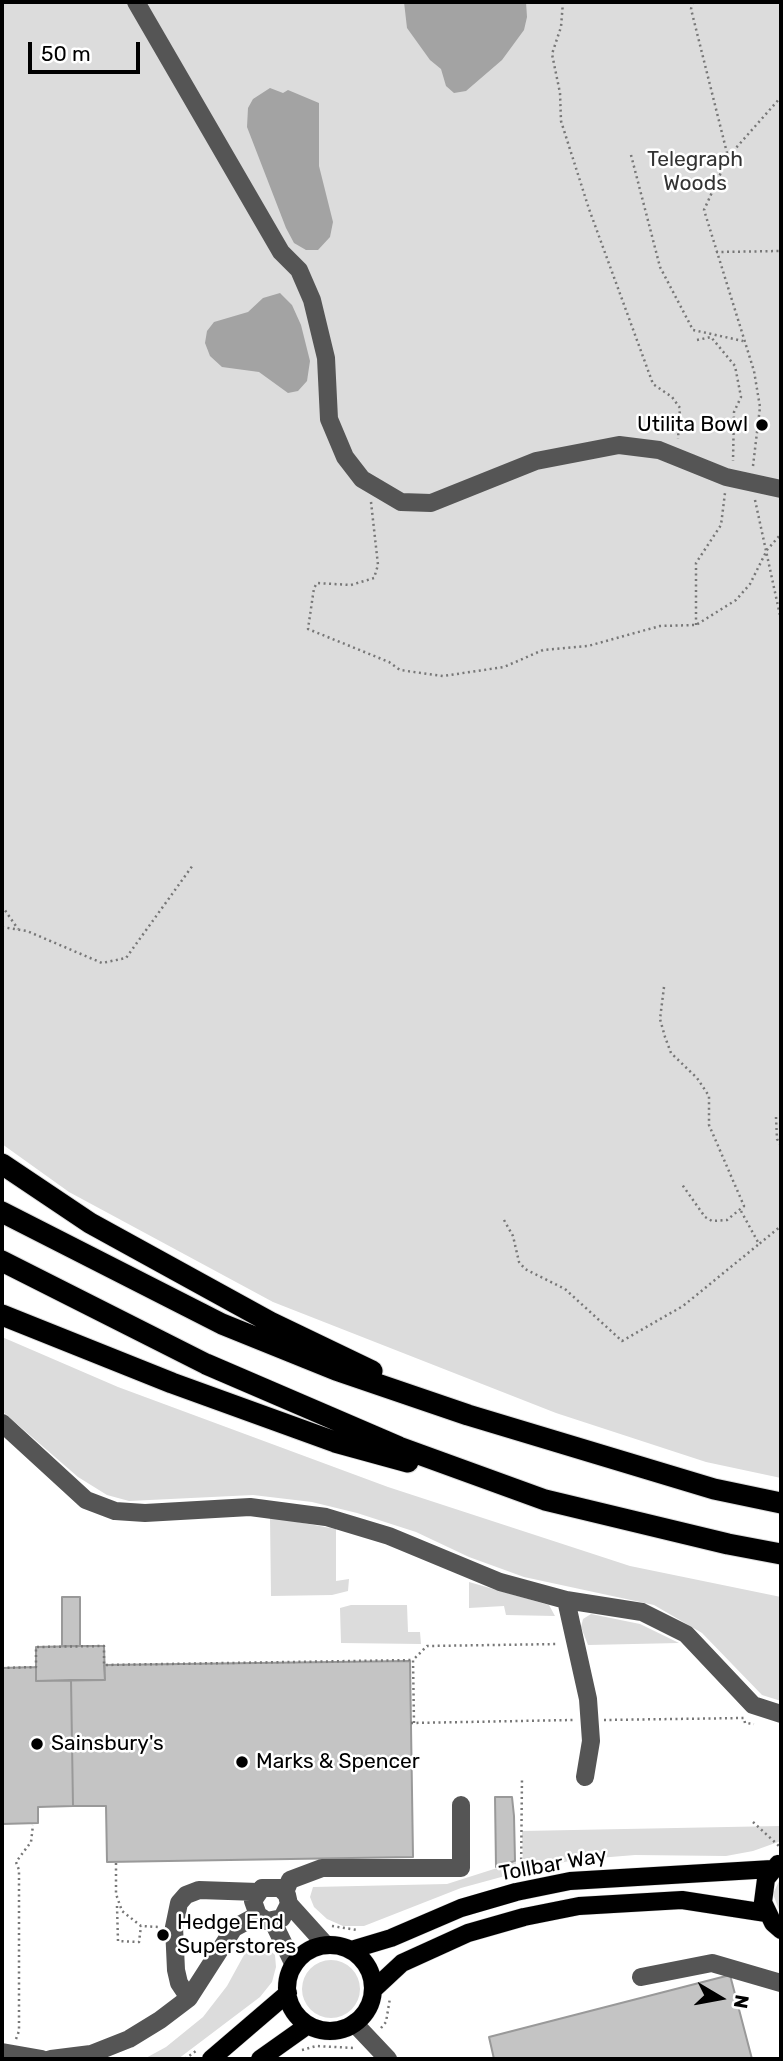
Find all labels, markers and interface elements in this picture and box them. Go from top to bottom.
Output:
scale bar [32,28,144,72]
text: 50 m [41,41,91,66]
park label: Telegraph Woods [647,147,743,197]
place label: Utilita Bowl [637,412,748,438]
marker: Utilita Bowl [754,417,770,433]
place label: Sainsbury's [51,1731,164,1757]
marker: Sainsbury's [29,1736,45,1752]
place label: Marks & Spencer [256,1749,420,1775]
marker: Marks & Spencer [234,1754,250,1770]
street label: Tollbar Way [497,1843,609,1887]
place label: Hedge End Superstores [177,1910,296,1960]
marker: Hedge End Superstores [155,1927,171,1943]
north arrow [685,1963,755,2033]
text: N [729,1993,754,2010]

